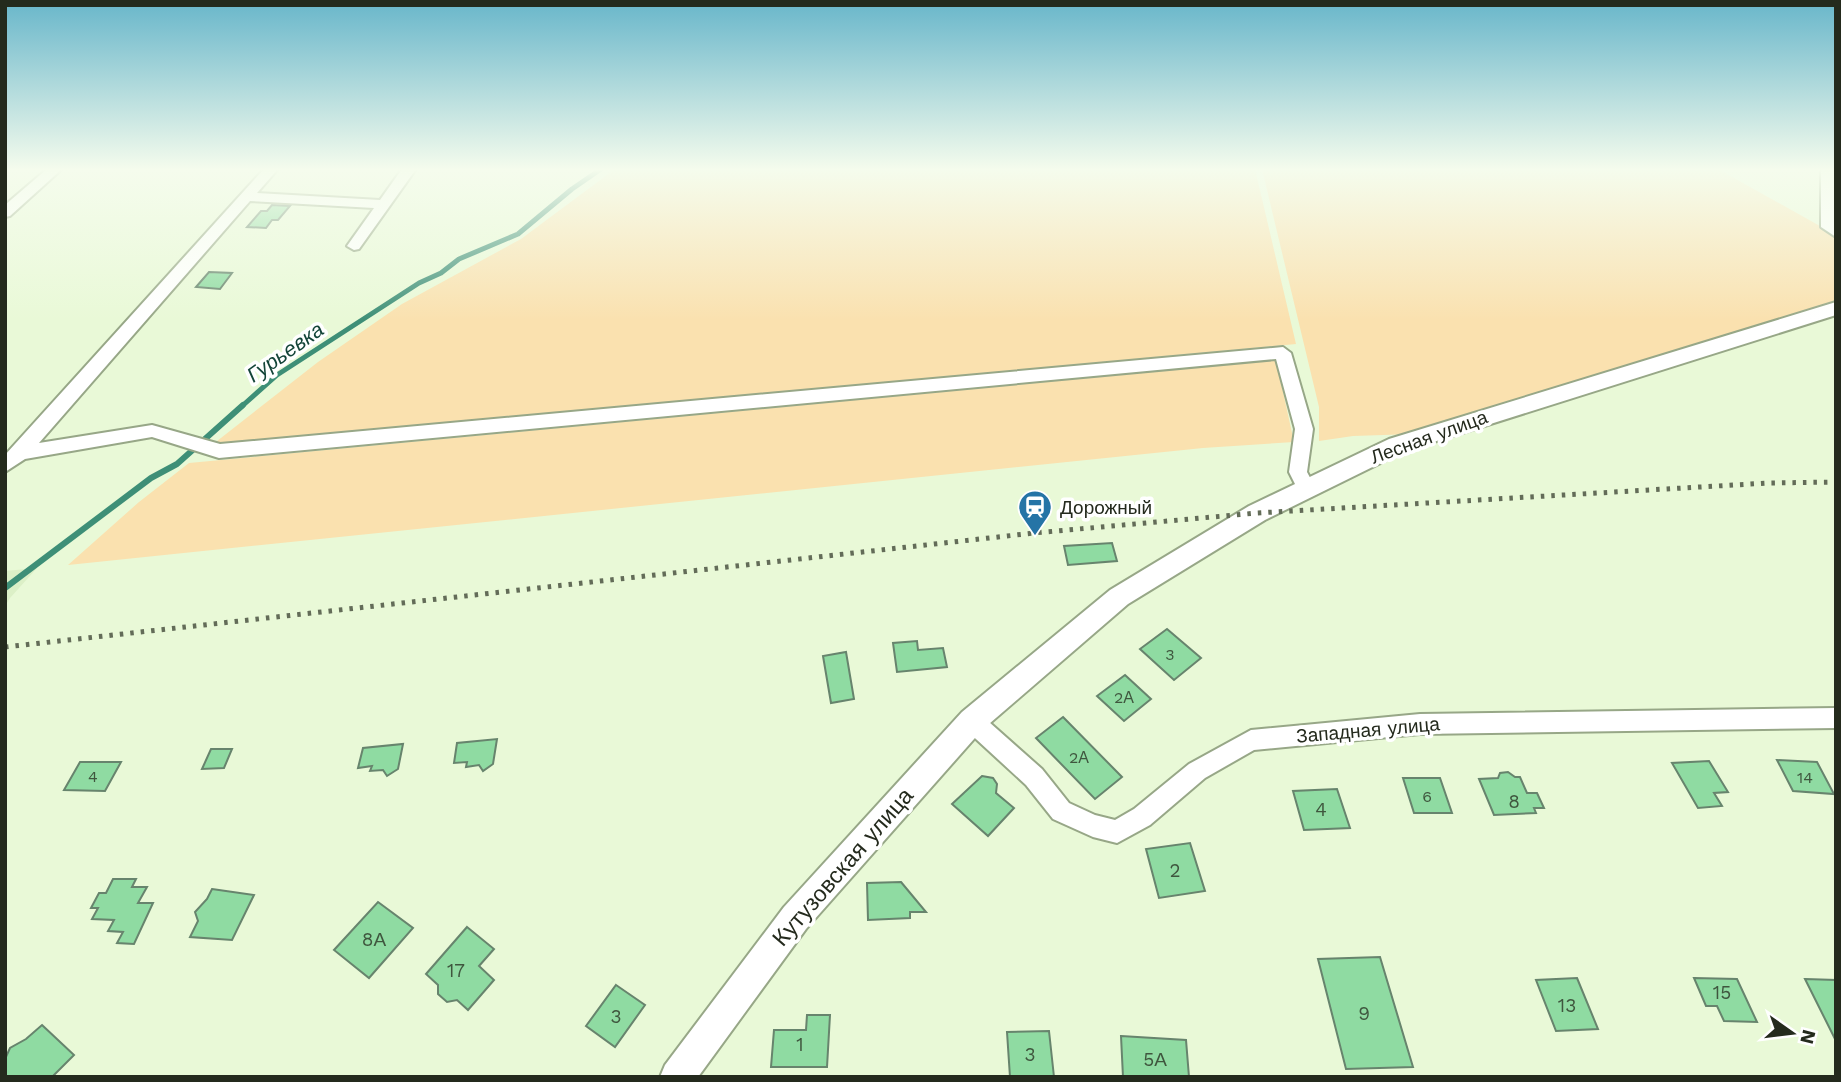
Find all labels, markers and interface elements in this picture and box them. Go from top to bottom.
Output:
water label: Гурьевка [242,317,328,387]
street label: Лесная улица [1367,405,1491,469]
station icon: Дорожный [1016,488,1054,537]
place label: Дорожный [1060,496,1152,519]
house number: 3 [1165,645,1175,664]
house number: 2А [1114,688,1134,707]
street label: Западная улица [1295,712,1441,748]
house number: 2А [1069,748,1089,767]
house number: 4 [88,767,98,786]
house number: 14 [1797,768,1813,787]
street label: Кутузовская улица [767,782,919,952]
house number: 6 [1422,787,1432,806]
house number: 8 [1508,790,1520,813]
house number: 4 [1315,798,1327,821]
house number: 2 [1169,859,1181,882]
house number: 8А [362,928,387,951]
house number: 17 [447,959,465,982]
house number: 15 [1713,981,1731,1004]
house number: 13 [1558,994,1576,1017]
north arrow [1757,998,1827,1068]
house number: 9 [1358,1002,1370,1025]
house number: 3 [610,1005,622,1028]
text: N [1795,1027,1821,1047]
house number: 1 [796,1033,804,1056]
house number: 3 [1024,1043,1036,1066]
house number: 5А [1143,1048,1167,1071]

